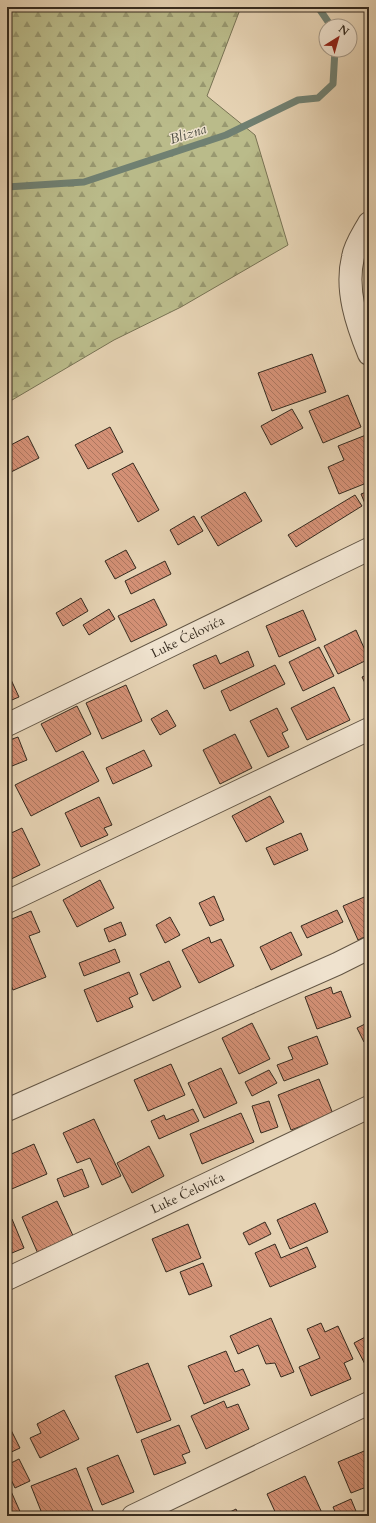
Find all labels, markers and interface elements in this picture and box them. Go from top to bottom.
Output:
north arrow [318,18,358,58]
text: N [335,22,352,40]
water label: Blizna [167,119,209,149]
street label: Luke Ćelovića [148,611,228,663]
street label: Luke Ćelovića [148,1168,228,1218]

